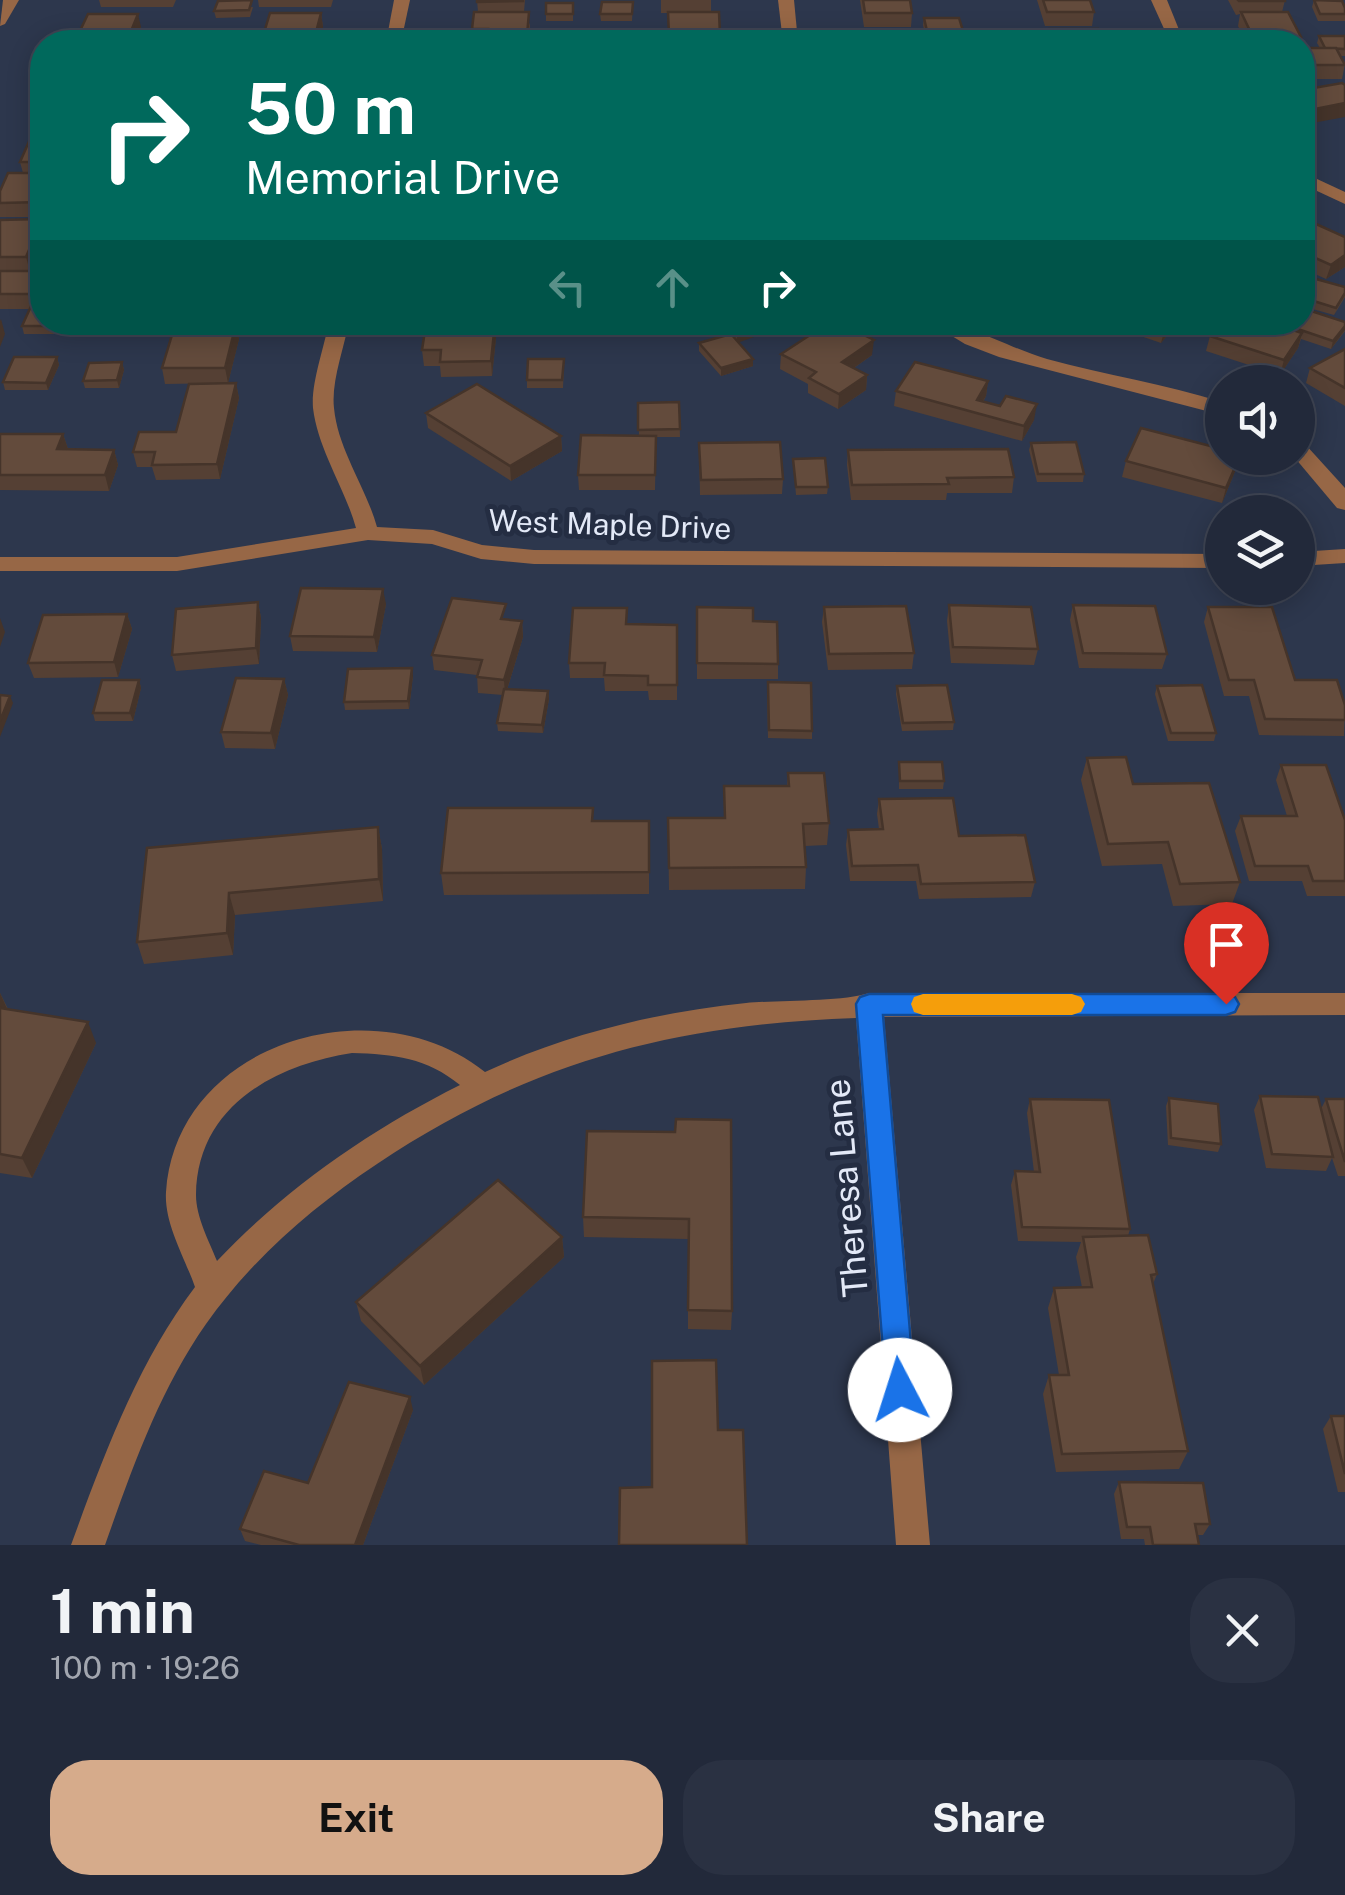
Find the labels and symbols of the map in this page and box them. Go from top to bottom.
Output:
street label: West Maple Drive [488,502,732,546]
pin [1184,902,1269,1005]
street label: Theresa Lane [816,1077,876,1299]
position arrow [848,1338,952,1442]

